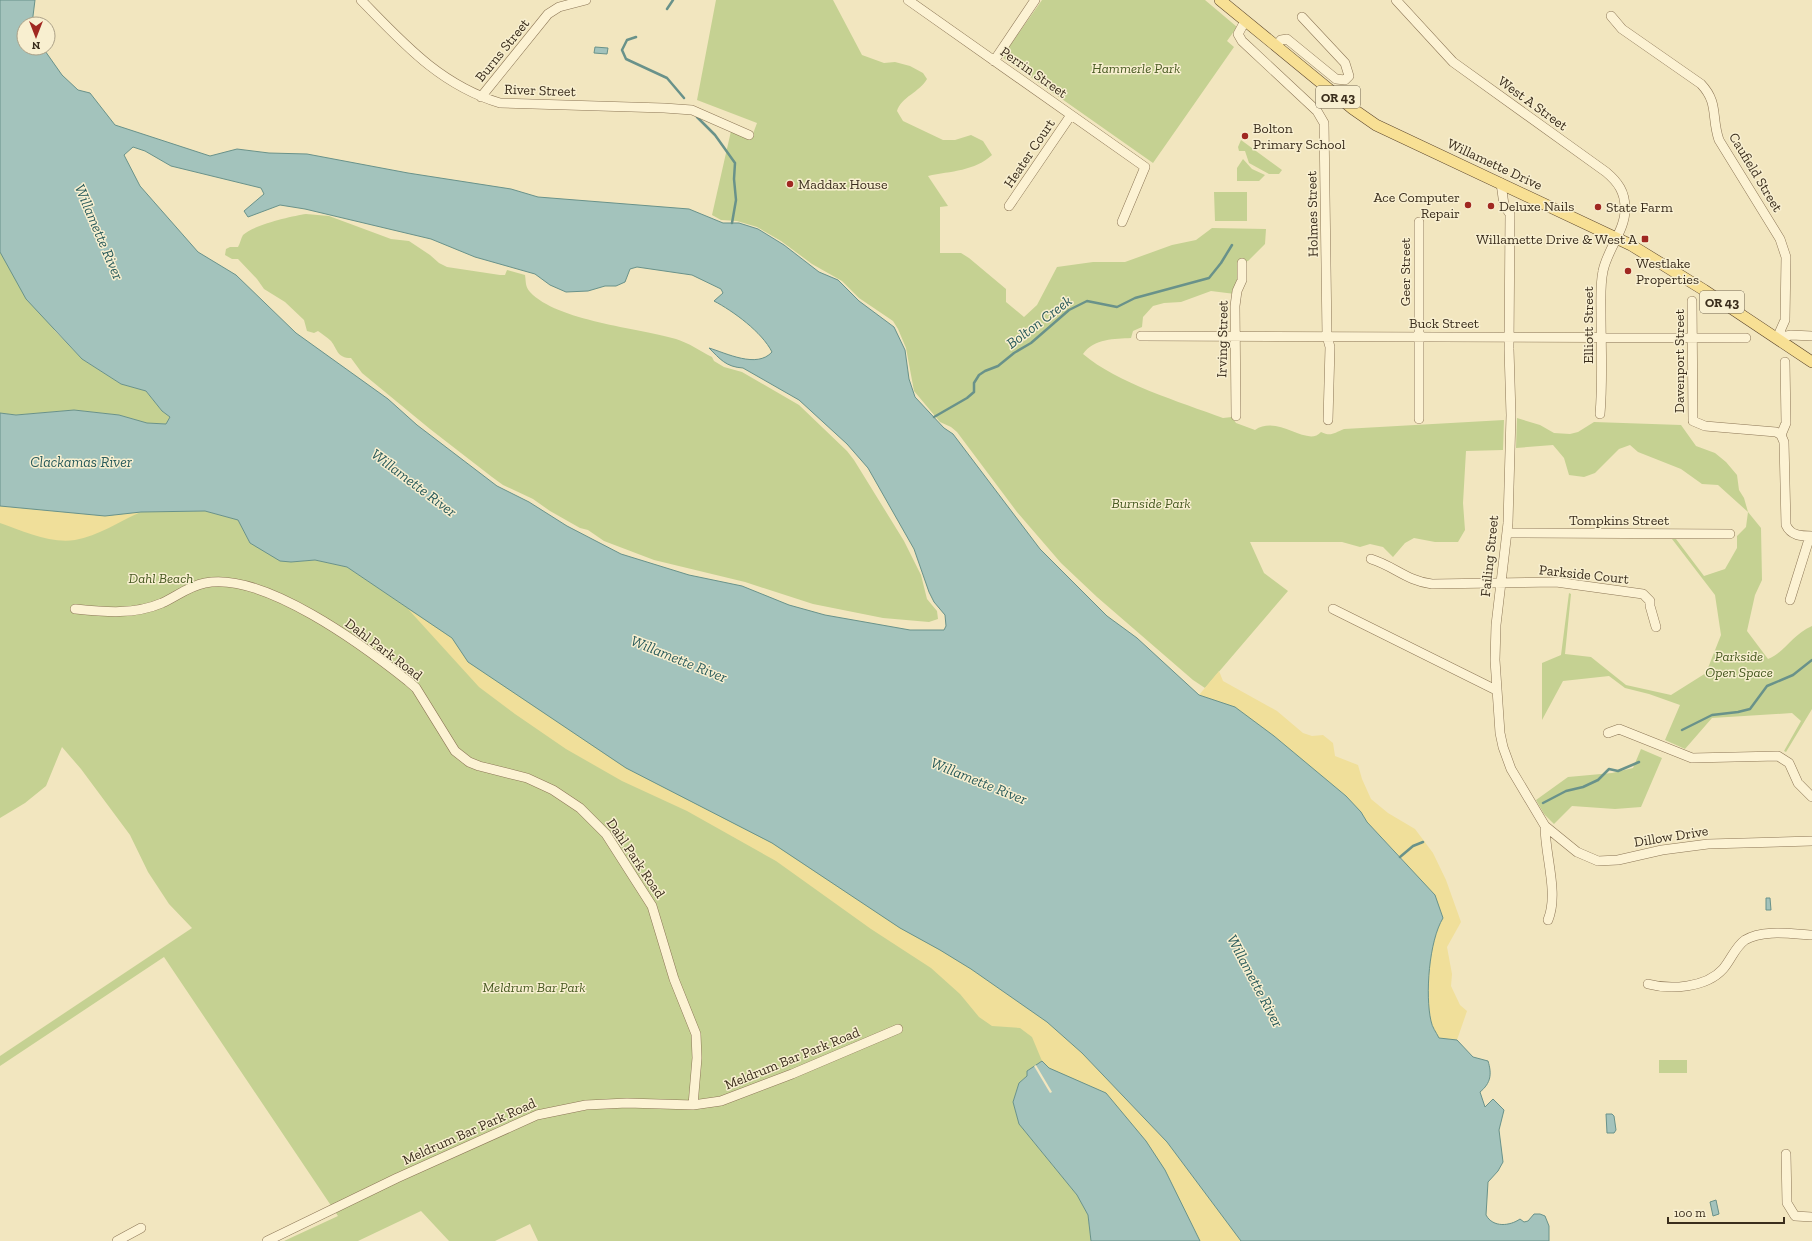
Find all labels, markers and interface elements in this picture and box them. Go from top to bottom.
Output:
street label: Burns Street [472,15,534,85]
north arrow [16,16,56,56]
text: N [31,39,40,52]
street label: Perrin Street [997,43,1071,102]
park label: Hammerle Park [1092,60,1180,77]
street label: West A Street [1495,72,1571,135]
street label: River Street [504,81,577,100]
road number: OR 43 [1316,86,1360,108]
street label: Heater Court [1000,115,1059,191]
place label: Bolton Primary School [1253,120,1346,153]
street label: Caufield Street [1725,129,1786,216]
marker: Bolton Primary School [1240,131,1250,141]
street label: Willamette Drive [1445,135,1545,194]
street label: Holmes Street [1303,170,1322,257]
place label: Maddax House [798,176,888,193]
marker: Maddax House [785,179,795,189]
water label: Willamette River [71,182,128,283]
place label: Ace Computer Repair [1373,189,1460,222]
place label: Deluxe Nails [1499,198,1574,215]
place label: State Farm [1606,199,1673,216]
marker: Ace Computer Repair [1463,200,1473,210]
marker: Deluxe Nails [1486,201,1496,211]
marker: State Farm [1593,202,1603,212]
place label: Willamette Drive & West A [1476,231,1638,248]
marker: Willamette Drive & West A [1640,234,1650,244]
street label: Geer Street [1397,237,1414,306]
place label: Westlake Properties [1636,255,1699,288]
marker: Westlake Properties [1623,266,1633,276]
street label: Elliott Street [1580,286,1597,364]
water label: Bolton Creek [1003,291,1076,352]
road number: OR 43 [1700,291,1744,313]
street label: Irving Street [1213,299,1232,378]
street label: Davenport Street [1671,308,1688,413]
street label: Buck Street [1409,315,1480,332]
water label: Willamette River [368,445,461,521]
water label: Clackamas River [30,453,133,471]
park label: Burnside Park [1111,495,1191,512]
street label: Tompkins Street [1569,512,1670,529]
street label: Failing Street [1477,514,1502,598]
street label: Parkside Court [1538,561,1631,588]
park label: Dahl Beach [129,570,193,587]
street label: Dahl Park Road [342,615,426,684]
water label: Willamette River [628,632,730,687]
park label: Parkside Open Space [1705,648,1773,681]
water label: Willamette River [928,754,1030,809]
street label: Dahl Park Road [603,815,669,902]
street label: Dillow Drive [1633,822,1710,851]
water label: Willamette River [1223,932,1287,1031]
park label: Meldrum Bar Park [482,979,586,996]
street label: Meldrum Bar Park Road [722,1023,862,1093]
street label: Meldrum Bar Park Road [400,1094,539,1169]
scale bar [1668,1199,1784,1225]
text: 100 m [1674,1206,1706,1220]

